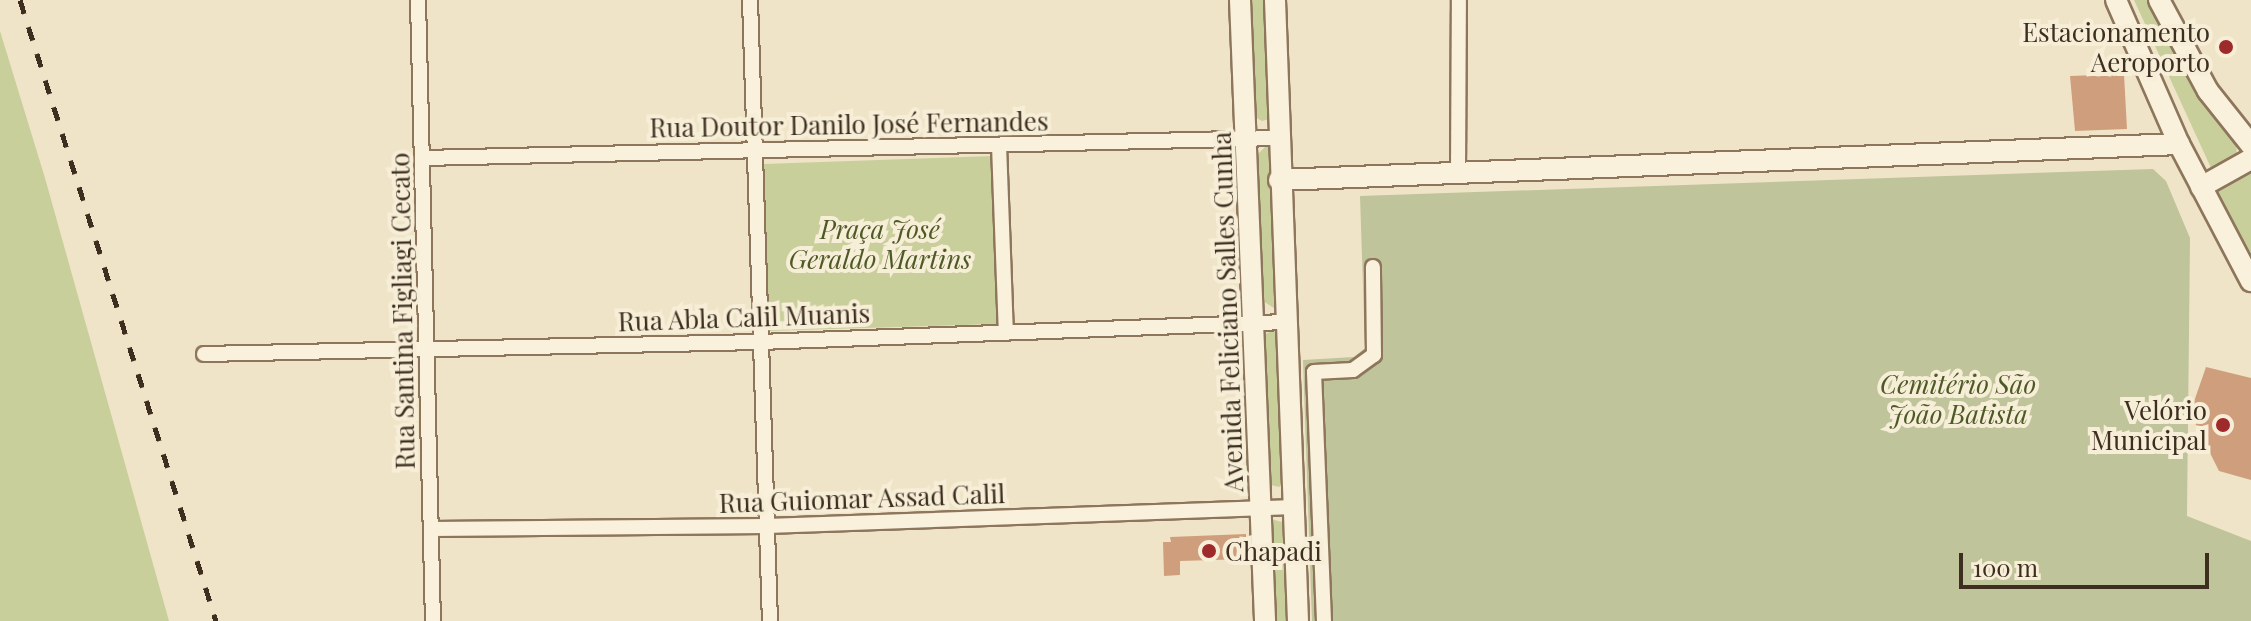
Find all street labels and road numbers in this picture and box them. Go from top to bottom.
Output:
street label: Rua Doutor Danilo José Fernandes [649,105,1049,143]
street label: Avenida Feliciano Salles Cunha [1205,131,1249,493]
street label: Rua Santina Figliagi Cecato [384,152,420,470]
street label: Rua Abla Calil Muanis [617,297,871,337]
street label: Rua Guiomar Assad Calil [717,477,1007,519]

